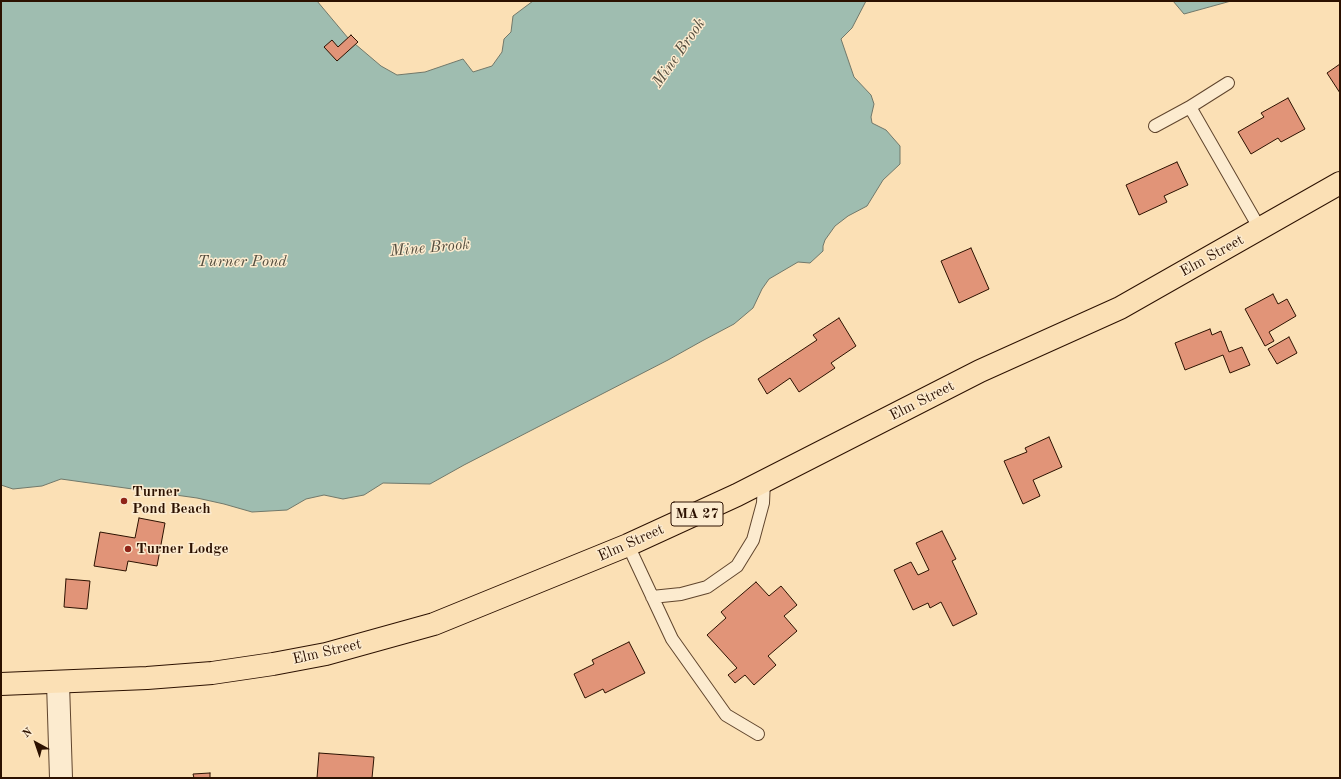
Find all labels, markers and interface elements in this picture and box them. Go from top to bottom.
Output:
water label: Mine Brook [648,15,710,91]
street label: Elm Street [1177,231,1247,281]
water label: Mine Brook [389,235,471,261]
water label: Turner Pond [197,252,287,272]
street label: Elm Street [887,377,957,425]
place label: Turner Pond Beach [132,483,211,518]
marker: Turner Pond Beach [119,496,129,506]
road number: MA 27 [671,502,723,526]
street label: Elm Street [595,520,667,566]
place label: Turner Lodge [136,540,229,558]
marker: Turner Lodge [123,544,133,554]
street label: Elm Street [291,635,363,669]
north arrow [16,723,56,763]
text: N [21,727,35,740]

